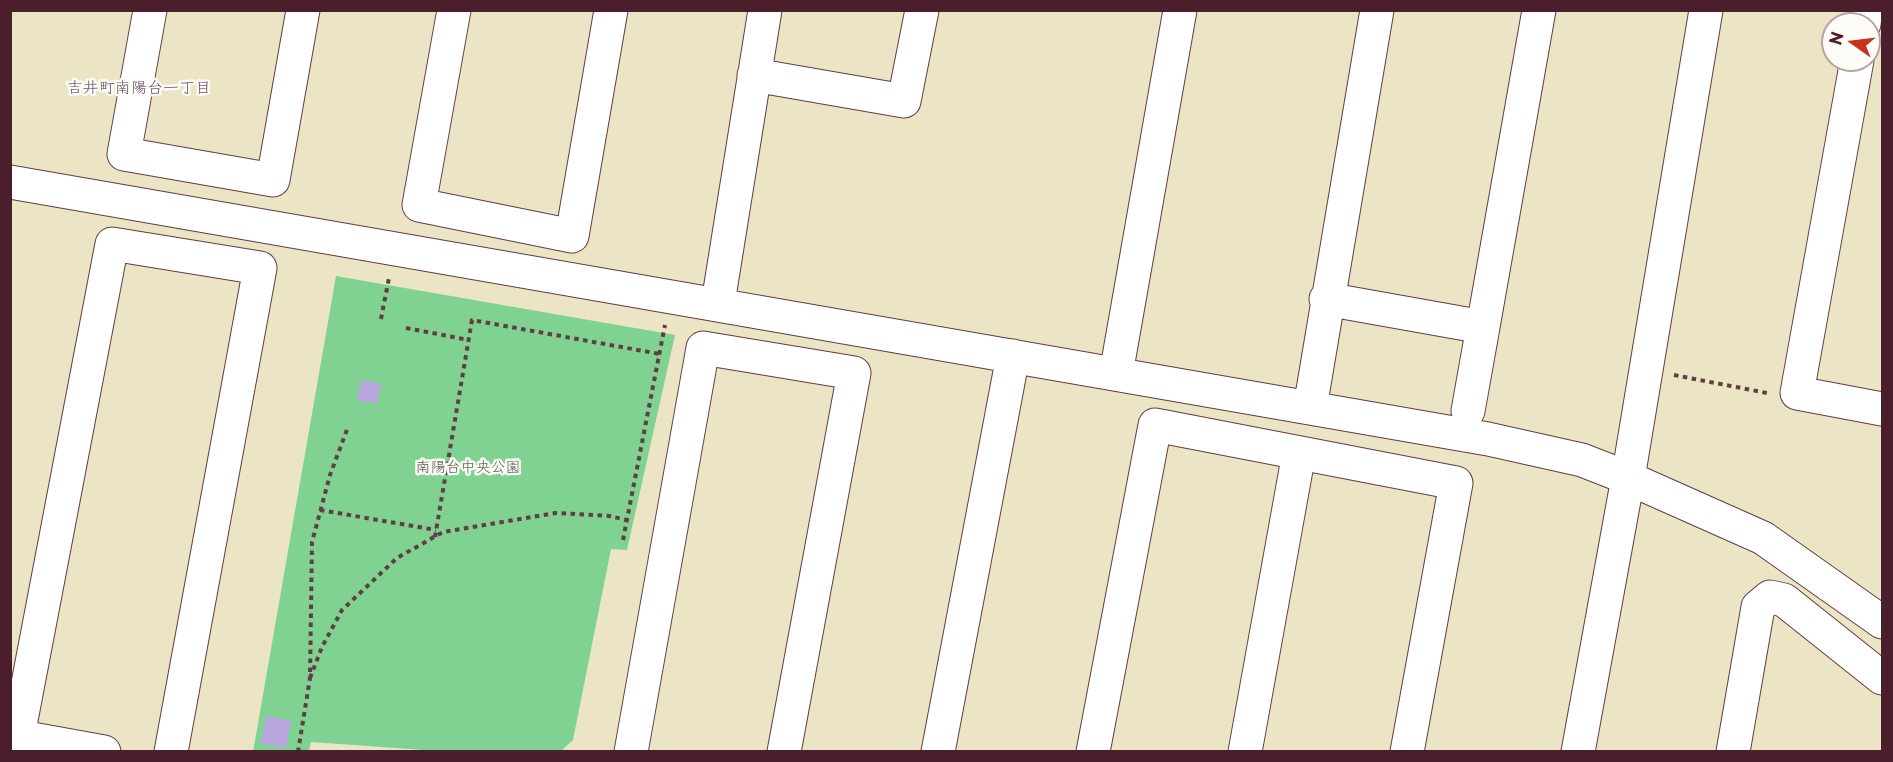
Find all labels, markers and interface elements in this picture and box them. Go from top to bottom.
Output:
north arrow [1821,12,1881,72]
text: N [1822,29,1849,47]
district label: 吉井町南陽台一丁目 [67,79,211,99]
park label: 南陽台中央公園 [416,459,520,477]

